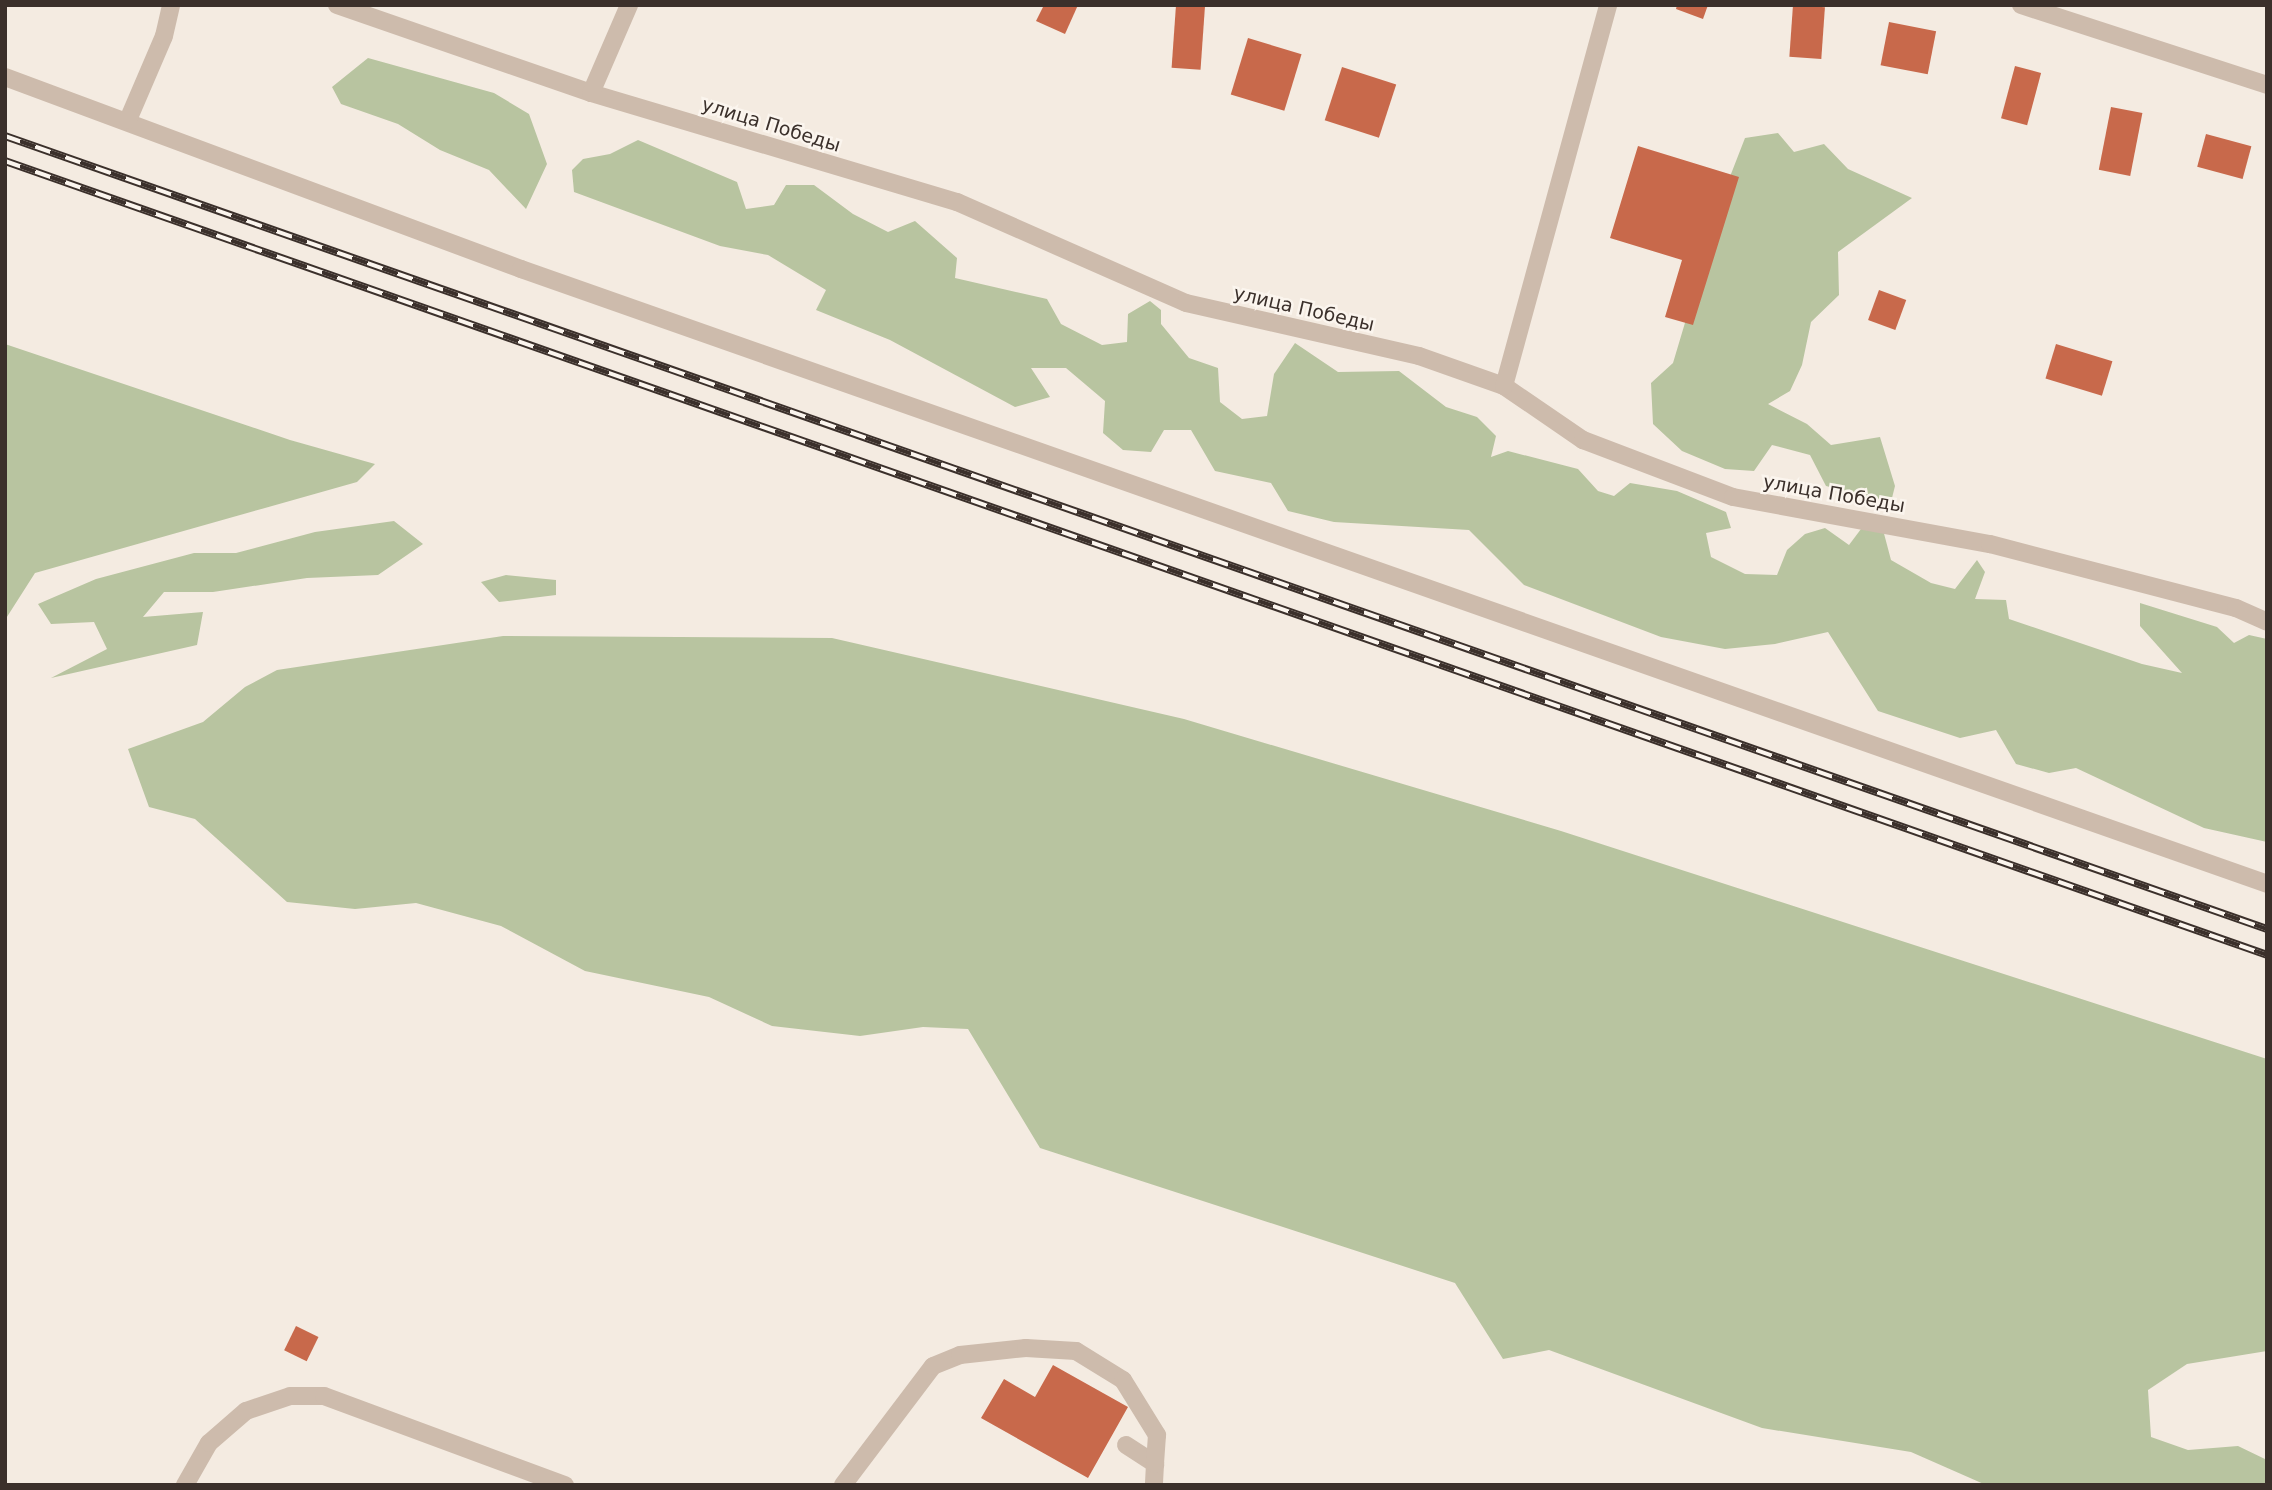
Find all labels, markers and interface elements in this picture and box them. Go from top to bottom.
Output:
street label: улица Победы [699,93,843,157]
street label: улица Победы [1231,282,1377,336]
street label: улица Победы [1761,470,1907,518]

